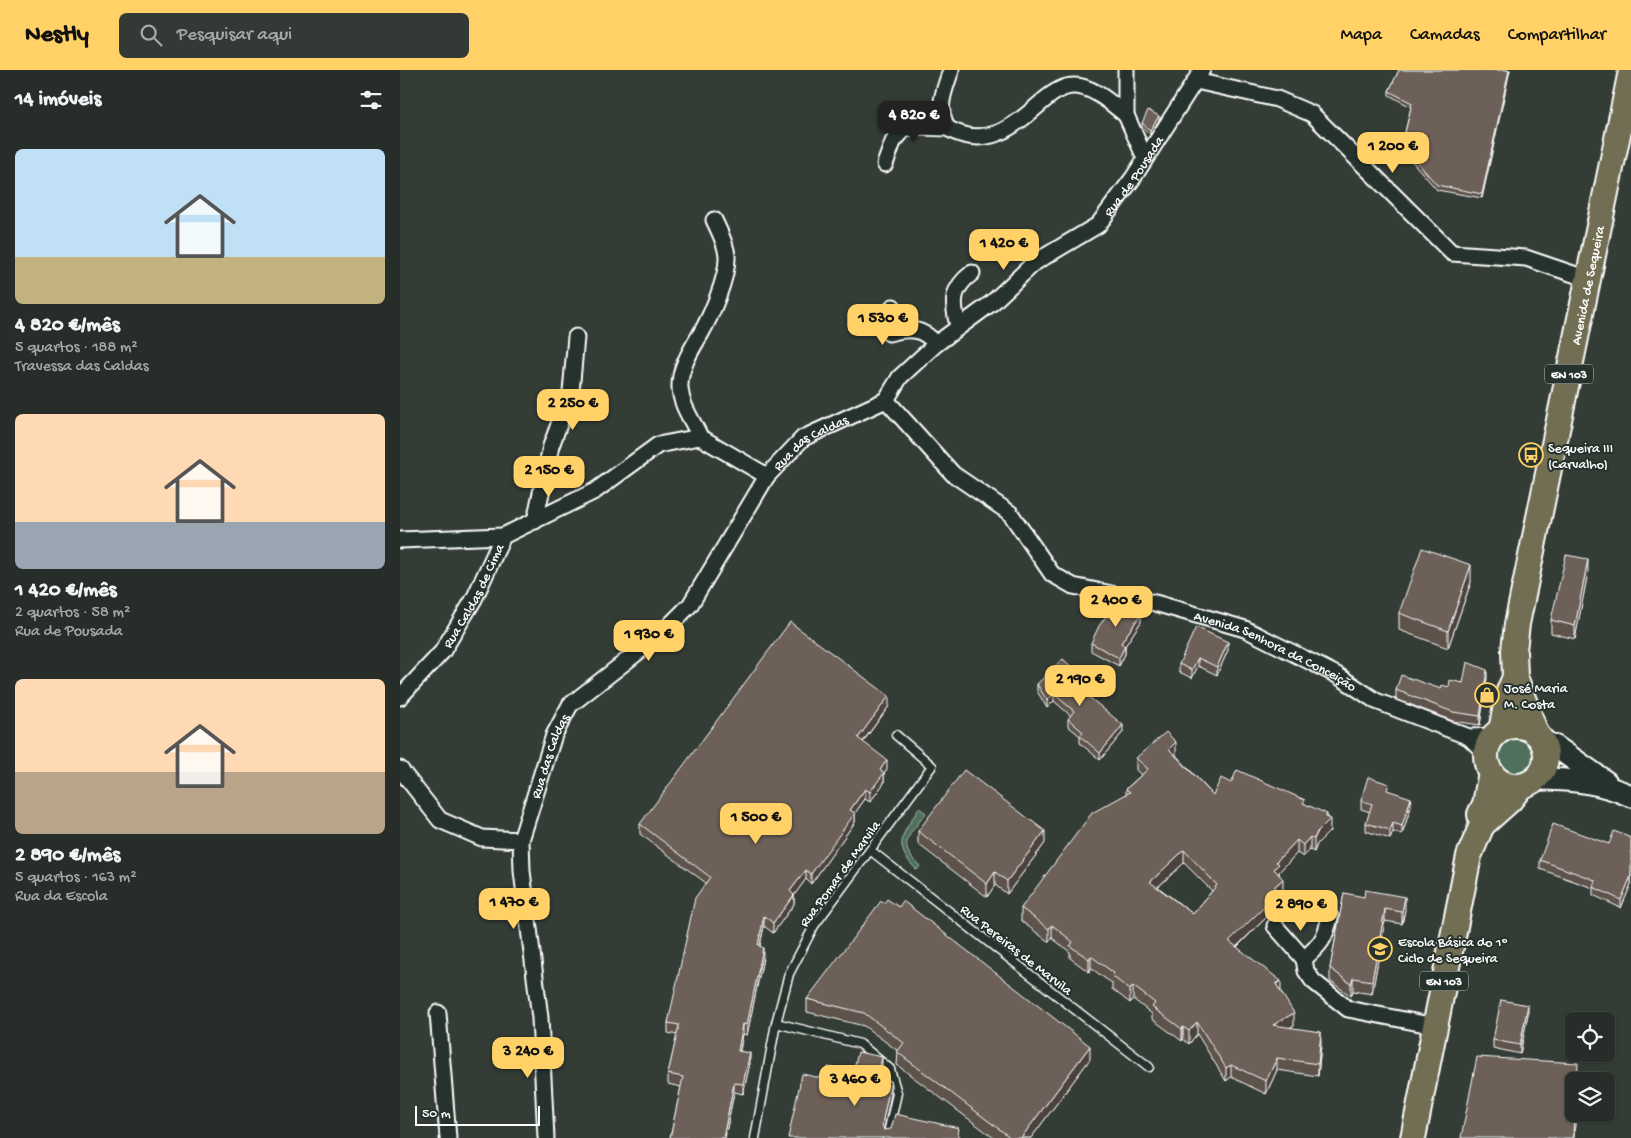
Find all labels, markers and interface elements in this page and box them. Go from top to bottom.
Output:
search box [119,13,469,58]
text: Nestly [25,21,89,50]
icon: search [137,21,165,49]
text: Pesquisar aqui [177,24,292,47]
text: Mapa [1341,25,1382,46]
text: Camadas [1410,25,1480,46]
text: Compartilhar [1508,25,1606,46]
icon: filters [357,86,385,114]
text: 14 imóveis [15,88,101,113]
pin: 4 820 € [868,100,960,143]
text: 4 820 € [889,107,939,126]
street label: Rua de Pousada [1101,132,1169,221]
pin: 1 200 € [1347,132,1439,174]
text: 1 200 € [1368,138,1418,157]
icon: home [155,181,245,271]
street label: Avenida de Sequeira [1569,223,1610,347]
pin: 1 420 € [958,228,1050,271]
text: 1 420 € [980,235,1028,254]
pin: 1 530 € [837,304,929,346]
text: 1 530 € [858,310,908,329]
text: 4 820 €/mês [15,314,120,339]
text: 5 quartos · 188 m² [15,339,138,358]
text: Travessa das Caldas [15,358,149,377]
road number: EN 103 [1545,364,1593,384]
pin: 2 250 € [527,388,619,431]
text: 2 250 € [548,395,598,414]
street label: Rua das Caldas [771,412,852,475]
place label: Sequeira III (Carvalho) [1548,441,1613,474]
bus stop icon: Sequeira III (Carvalho) [1518,442,1544,468]
icon: home [155,446,245,536]
pin: 2 150 € [503,456,595,498]
text: 2 150 € [525,462,573,481]
street label: Rua Caldas de Cima [440,541,510,652]
text: 1 420 €/mês [15,579,117,604]
pin: 2 400 € [1070,586,1162,628]
text: 2 400 € [1091,592,1141,611]
text: 2 quartos · 58 m² [15,604,130,623]
street label: Avenida Senhora da Conceição [1192,609,1359,697]
pin: 1 930 € [603,620,695,662]
text: Rua de Pousada [15,623,123,642]
text: 1 930 € [625,626,673,645]
pin: 2 190 € [1034,664,1126,707]
text: 2 190 € [1056,671,1104,690]
place label: José Maria M. Costa [1504,681,1569,714]
shop icon: José Maria M. Costa [1474,682,1500,708]
icon: home [155,711,245,801]
street label: Rua das Caldas [529,711,575,801]
pin: 1 500 € [710,802,802,845]
text: 1 500 € [731,809,781,828]
street label: Rua Pomar de Marvila [797,817,886,931]
text: 2 890 €/mês [15,844,120,869]
text: 5 quartos · 163 m² [15,869,137,888]
text: Rua da Escola [15,888,108,907]
pin: 1 470 € [468,888,560,930]
pin: 2 890 € [1255,890,1347,932]
text: 1 470 € [490,894,538,913]
text: 2 890 € [1276,896,1326,915]
street label: Rua Pereiras de Marvila [956,902,1076,1001]
place label: Escola Básica do 1º Ciclo de Sequeira [1398,935,1508,968]
school or university icon: Escola Básica do 1º Ciclo de Sequeira [1367,936,1393,962]
road number: EN 103 [1420,971,1468,990]
map controls [1565,1012,1615,1122]
button: locate [1565,1012,1615,1062]
pin: 3 240 € [482,1036,574,1079]
text: 3 240 € [503,1043,553,1062]
pin: 3 460 € [809,1064,901,1107]
text: 3 460 € [830,1071,880,1090]
button: layers [1565,1072,1615,1122]
scale bar [415,1103,540,1126]
text: 50 m [422,1106,451,1123]

